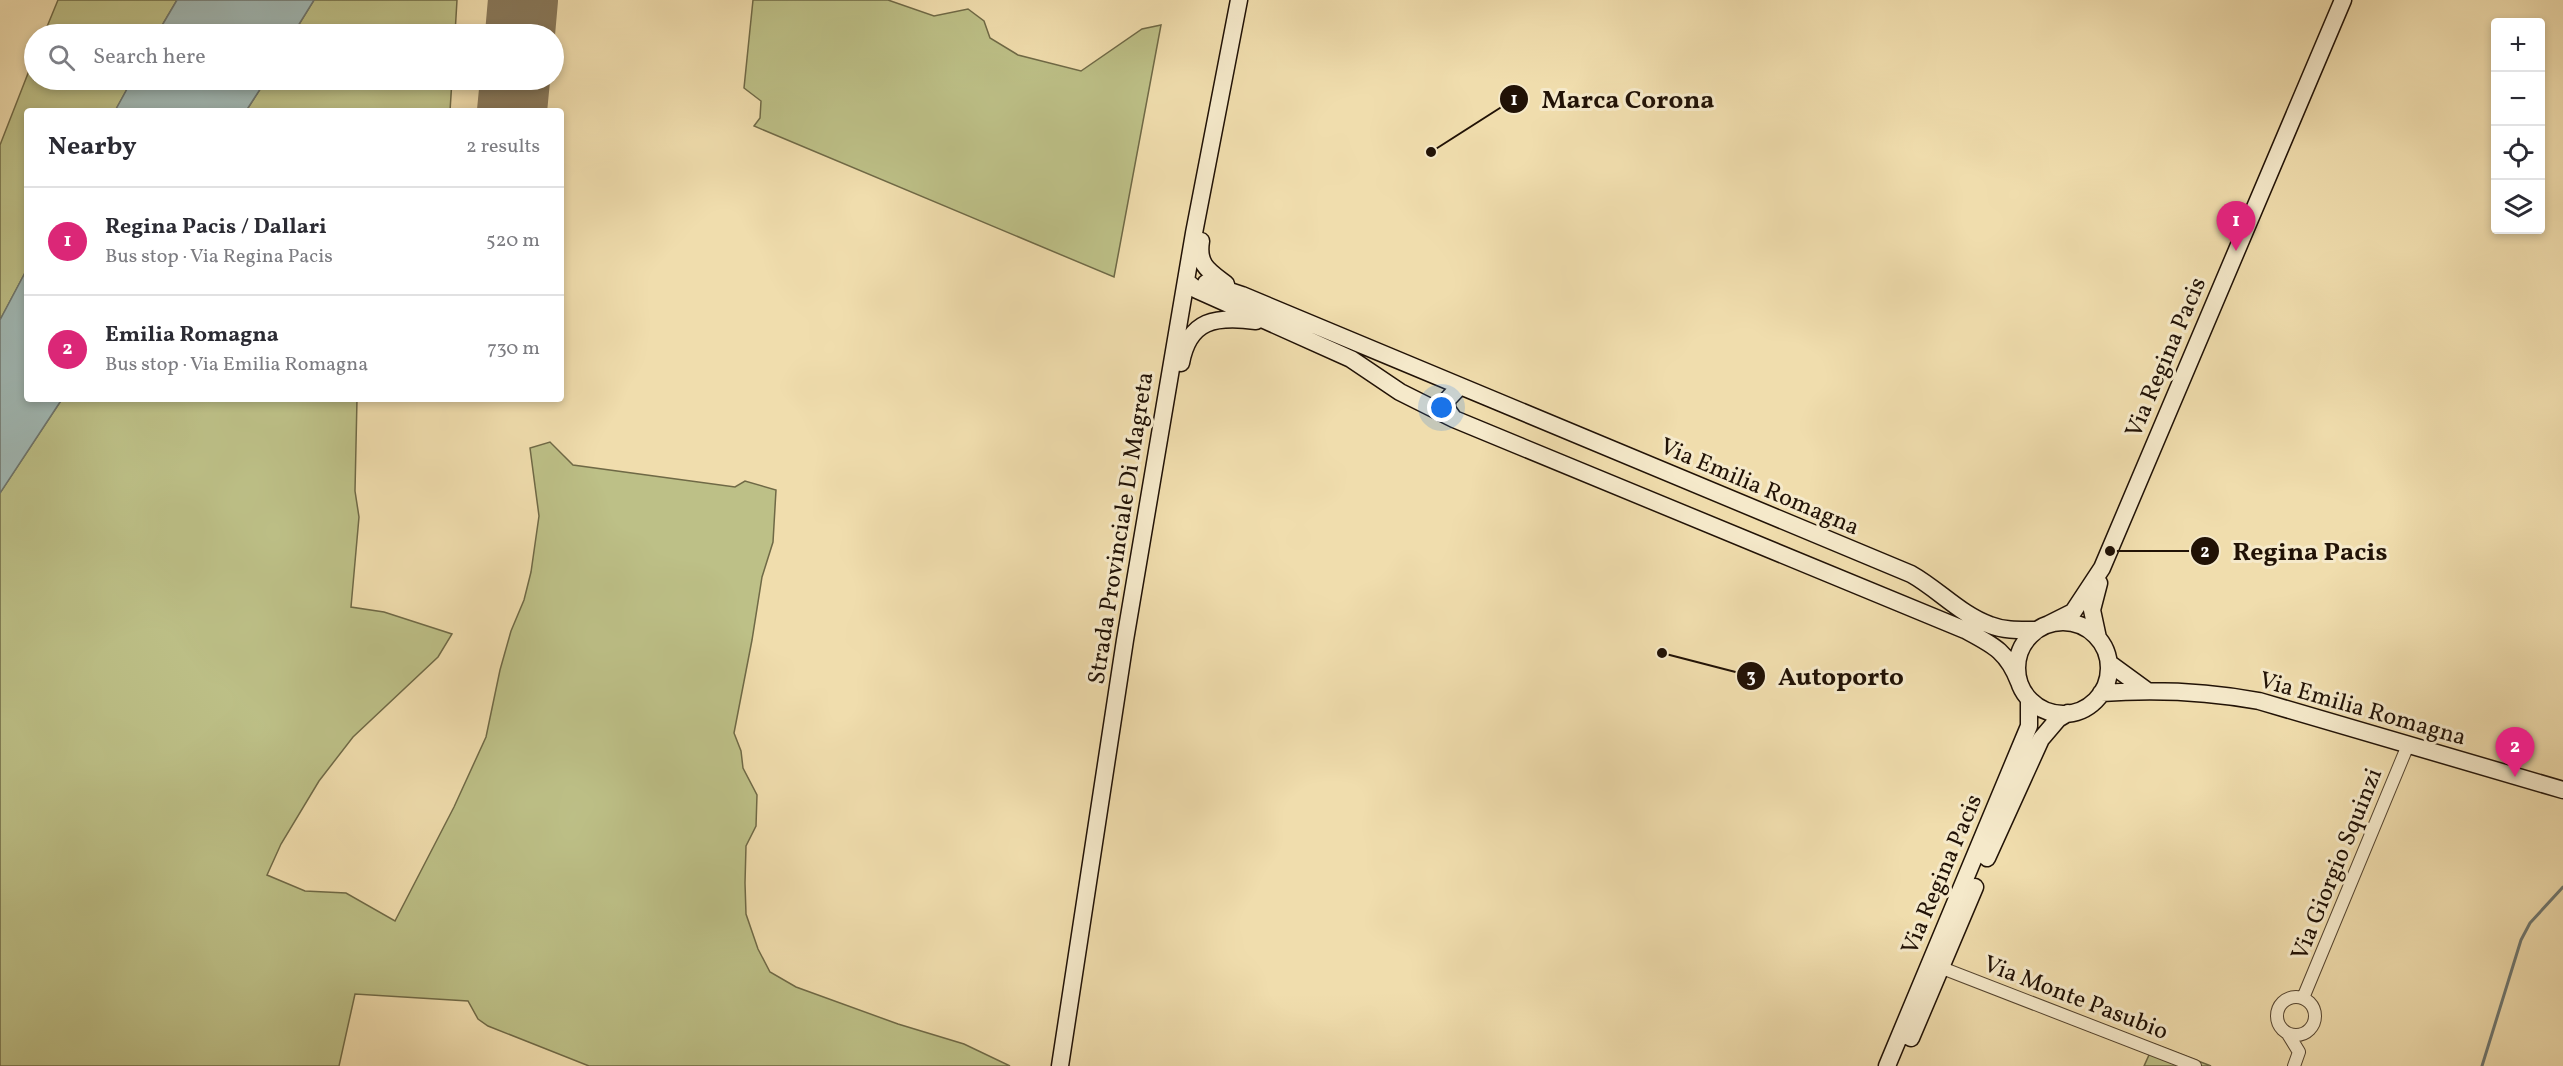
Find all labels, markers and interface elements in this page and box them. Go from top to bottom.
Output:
map controls [2491,18,2545,234]
button: + [2491,18,2545,72]
search box [24,24,564,90]
icon: search [45,41,78,74]
text: Search here [93,42,206,73]
button: − [2491,72,2545,126]
callout: Marca Corona [1499,77,1726,121]
text: Marca Corona [1541,83,1715,119]
text: 1 [1510,88,1518,113]
button: locate [2491,126,2545,180]
text: Nearby [48,129,137,165]
text: 2 results [466,133,540,161]
button: layers [2491,180,2545,234]
pin: 1 [2216,202,2256,251]
text: Regina Pacis / Dallari [105,212,327,243]
text: 1 [63,227,72,255]
text: 520 m [486,227,540,255]
text: Bus stop · Via Regina Pacis [105,243,333,271]
street label: Via Regina Pacis [2118,272,2216,443]
text: Emilia Romagna [105,320,279,351]
text: 2 [62,335,73,363]
text: 730 m [487,335,540,363]
text: Bus stop · Via Emilia Romagna [105,351,368,379]
street label: Strada Provinciale Di Magreta [1080,370,1163,687]
your location [1427,393,1456,422]
street label: Via Emilia Romagna [1654,430,1864,545]
callout: Regina Pacis [2190,529,2400,573]
text: Regina Pacis [2232,535,2388,571]
text: 2 [2200,540,2210,565]
callout: Autoporto [1736,654,1915,698]
text: Autoporto [1778,660,1904,696]
street label: Via Emilia Romagna [2255,664,2470,756]
text: 3 [1746,665,1756,690]
pin: 2 [2496,728,2534,777]
street label: Via Giorgio Squinzi [2284,764,2392,966]
street label: Via Regina Pacis [1894,789,1992,960]
street label: Via Monte Pasubio [1978,948,2173,1050]

